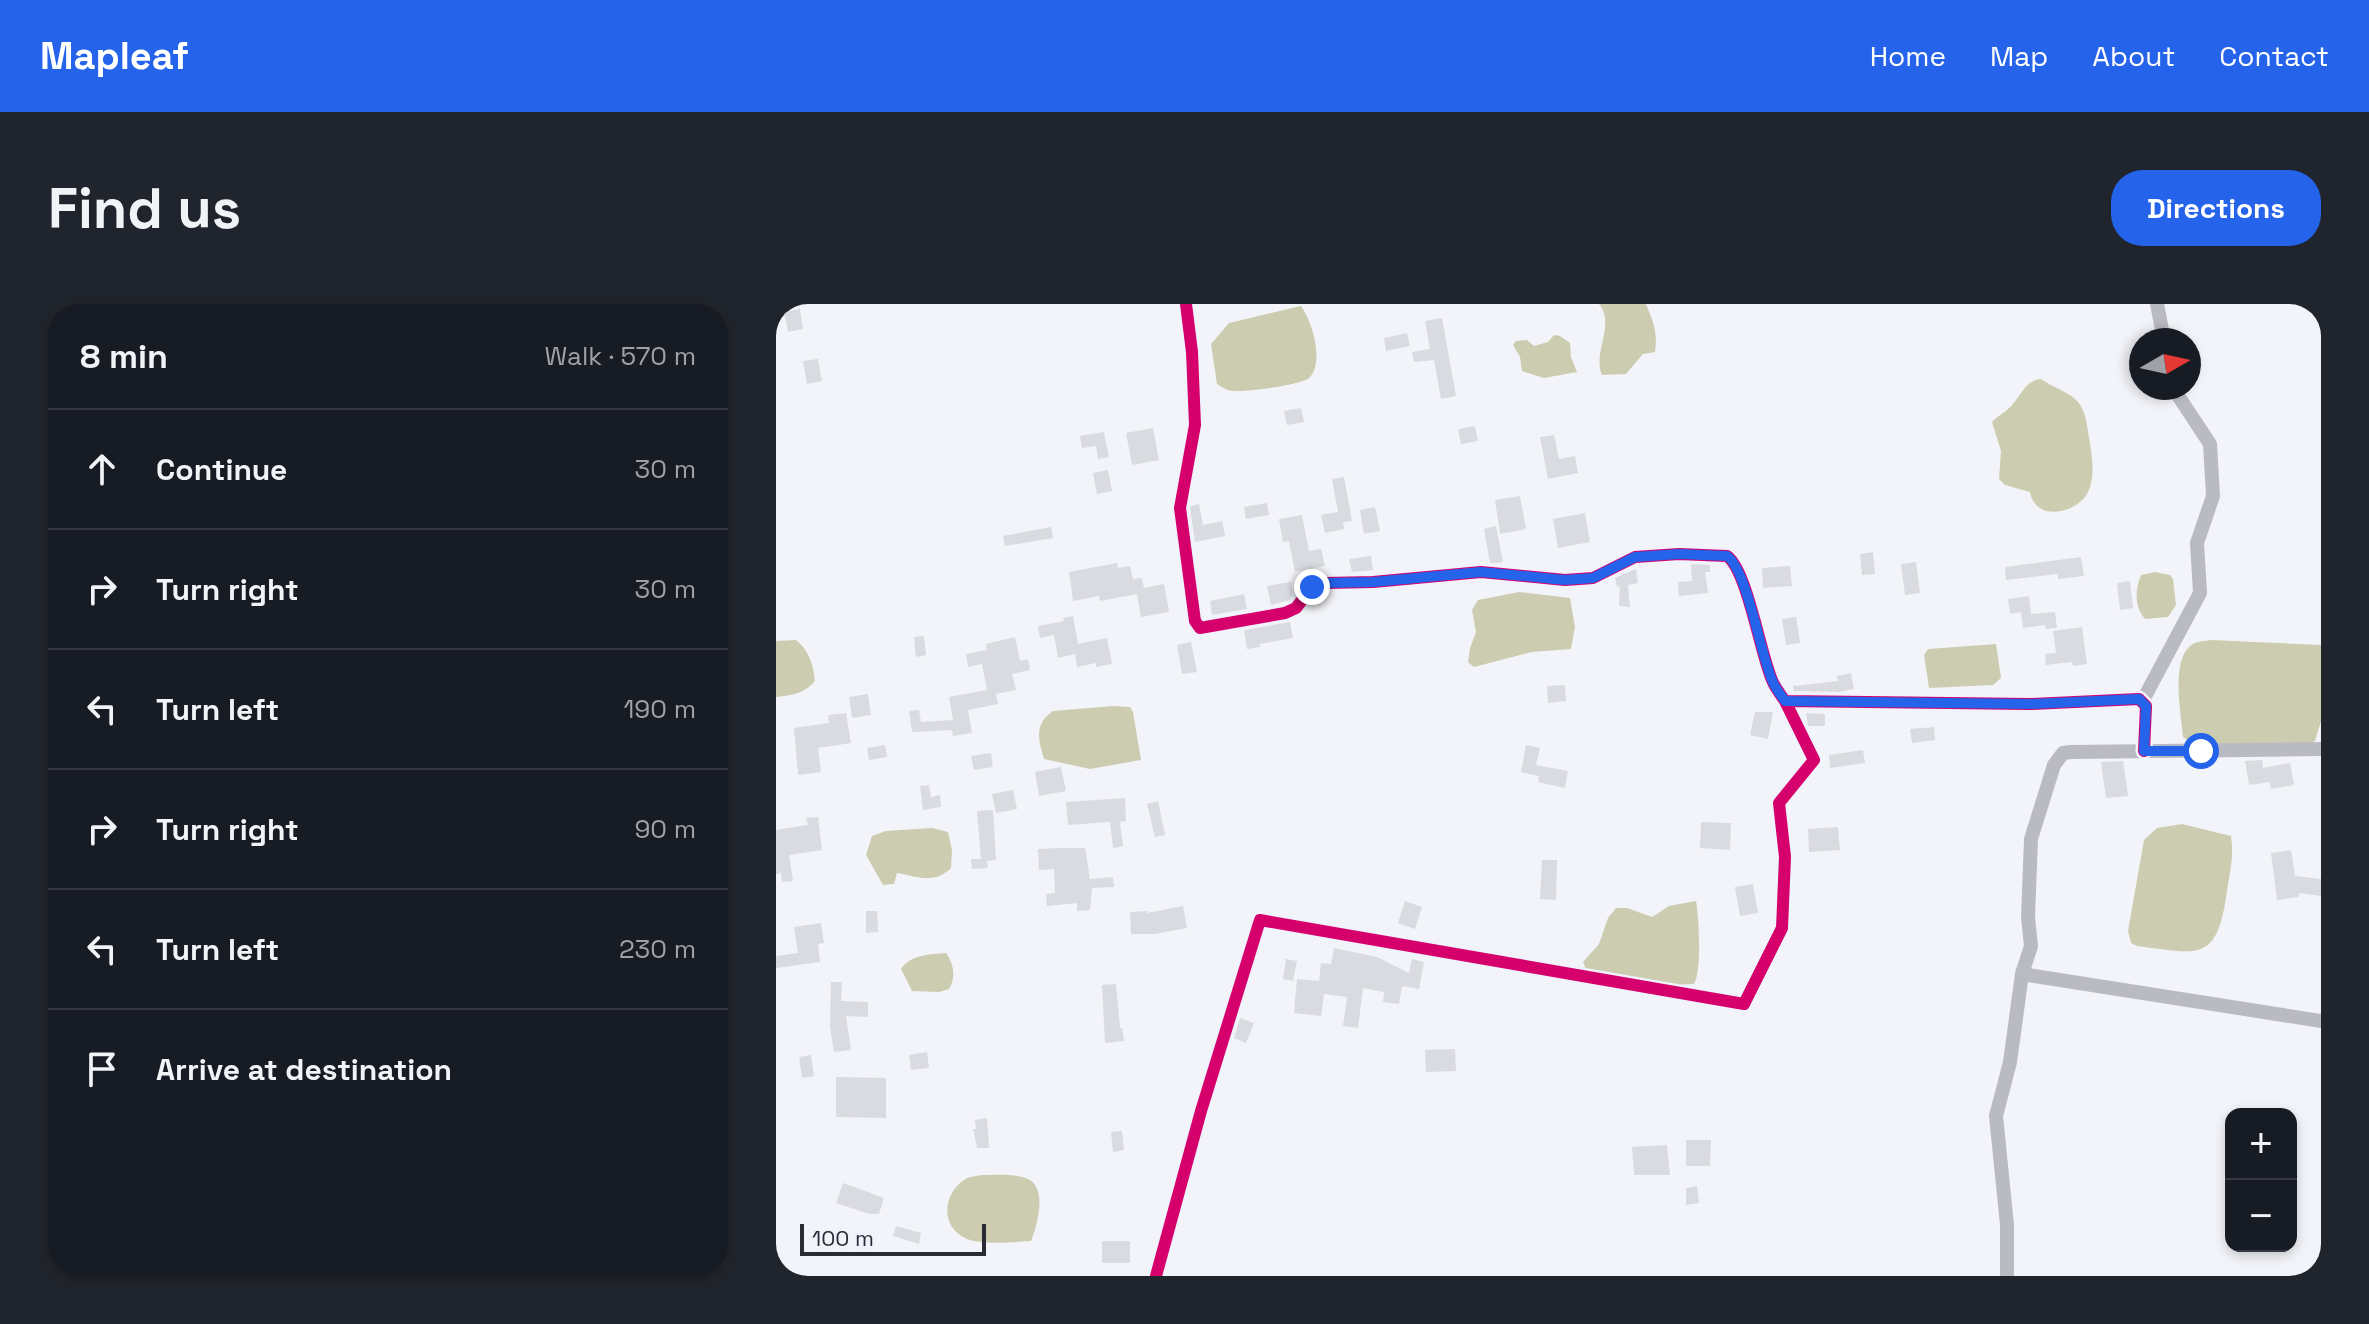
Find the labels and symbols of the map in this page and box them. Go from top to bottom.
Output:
north arrow [2129,328,2201,400]
route end [1294,569,1330,605]
route start [2183,733,2219,769]
scale bar [800,1220,986,1256]

